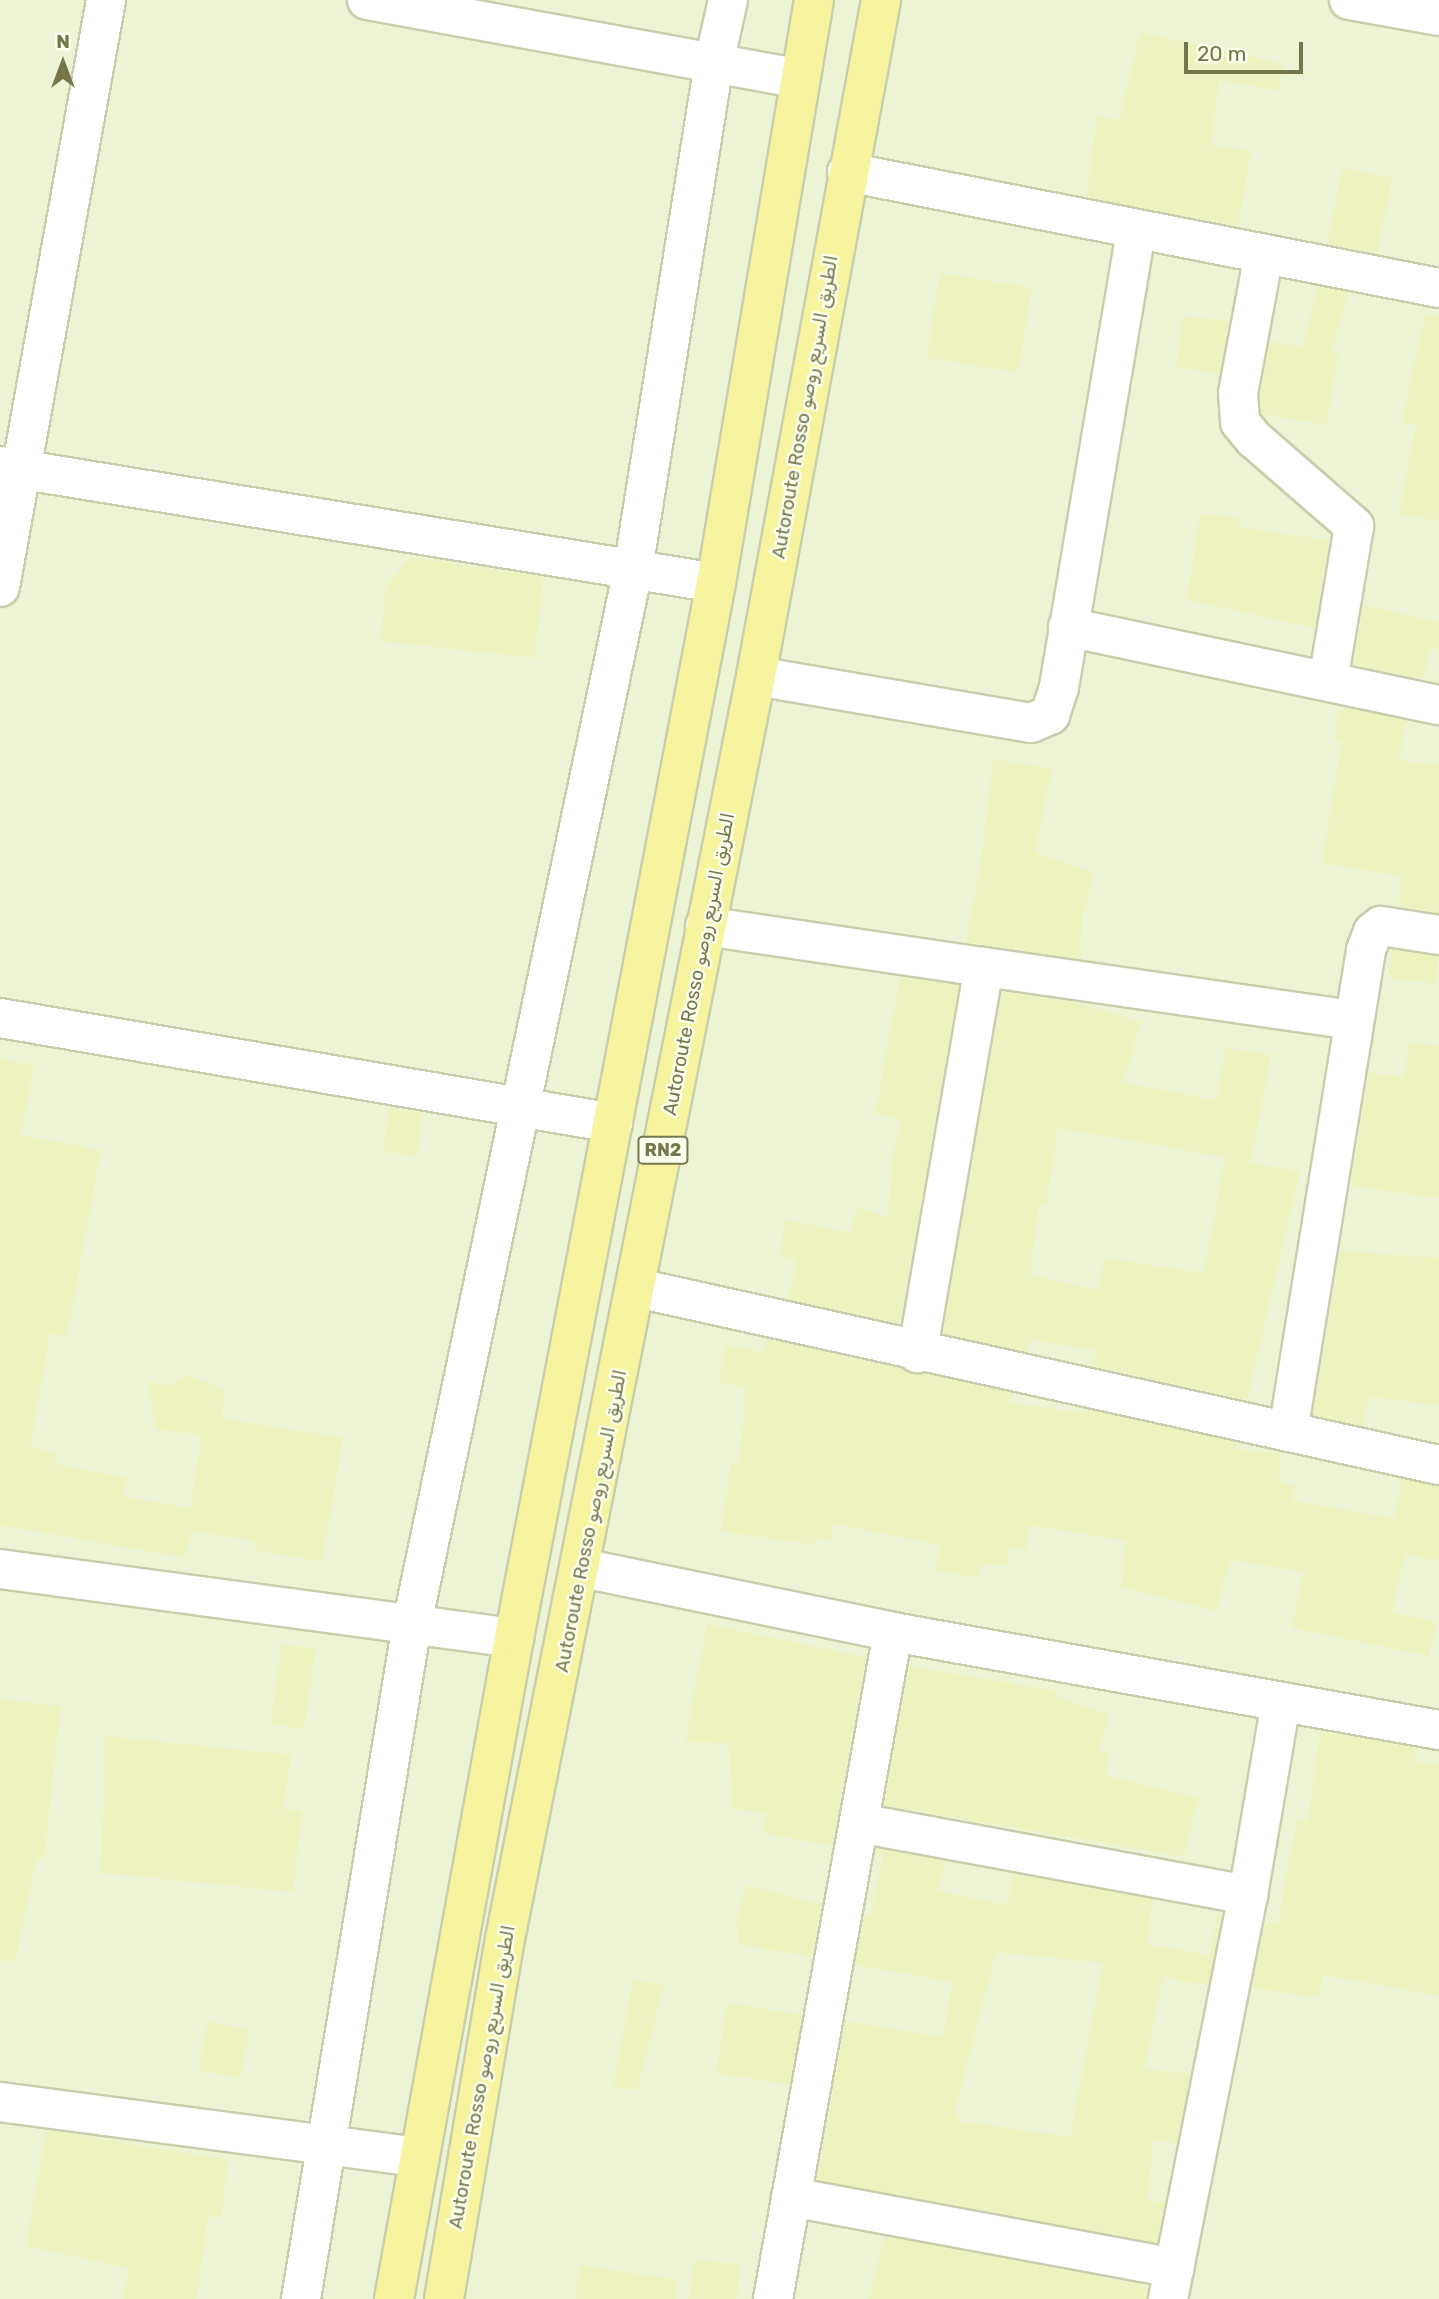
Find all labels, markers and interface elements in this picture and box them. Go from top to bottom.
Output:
north arrow [28,28,98,98]
scale bar [1187,28,1306,72]
text: N [56,30,70,53]
text: 20 m [1197,41,1246,66]
street label: Autoroute Rosso الطريق السريع روصو [767,253,843,561]
street label: Autoroute Rosso الطريق السريع روصو [658,811,740,1117]
road number: RN2 [637,1135,689,1164]
street label: Autoroute Rosso الطريق السريع روصو [550,1368,632,1674]
street label: Autoroute Rosso الطريق السريع روصو [444,1923,520,2231]

